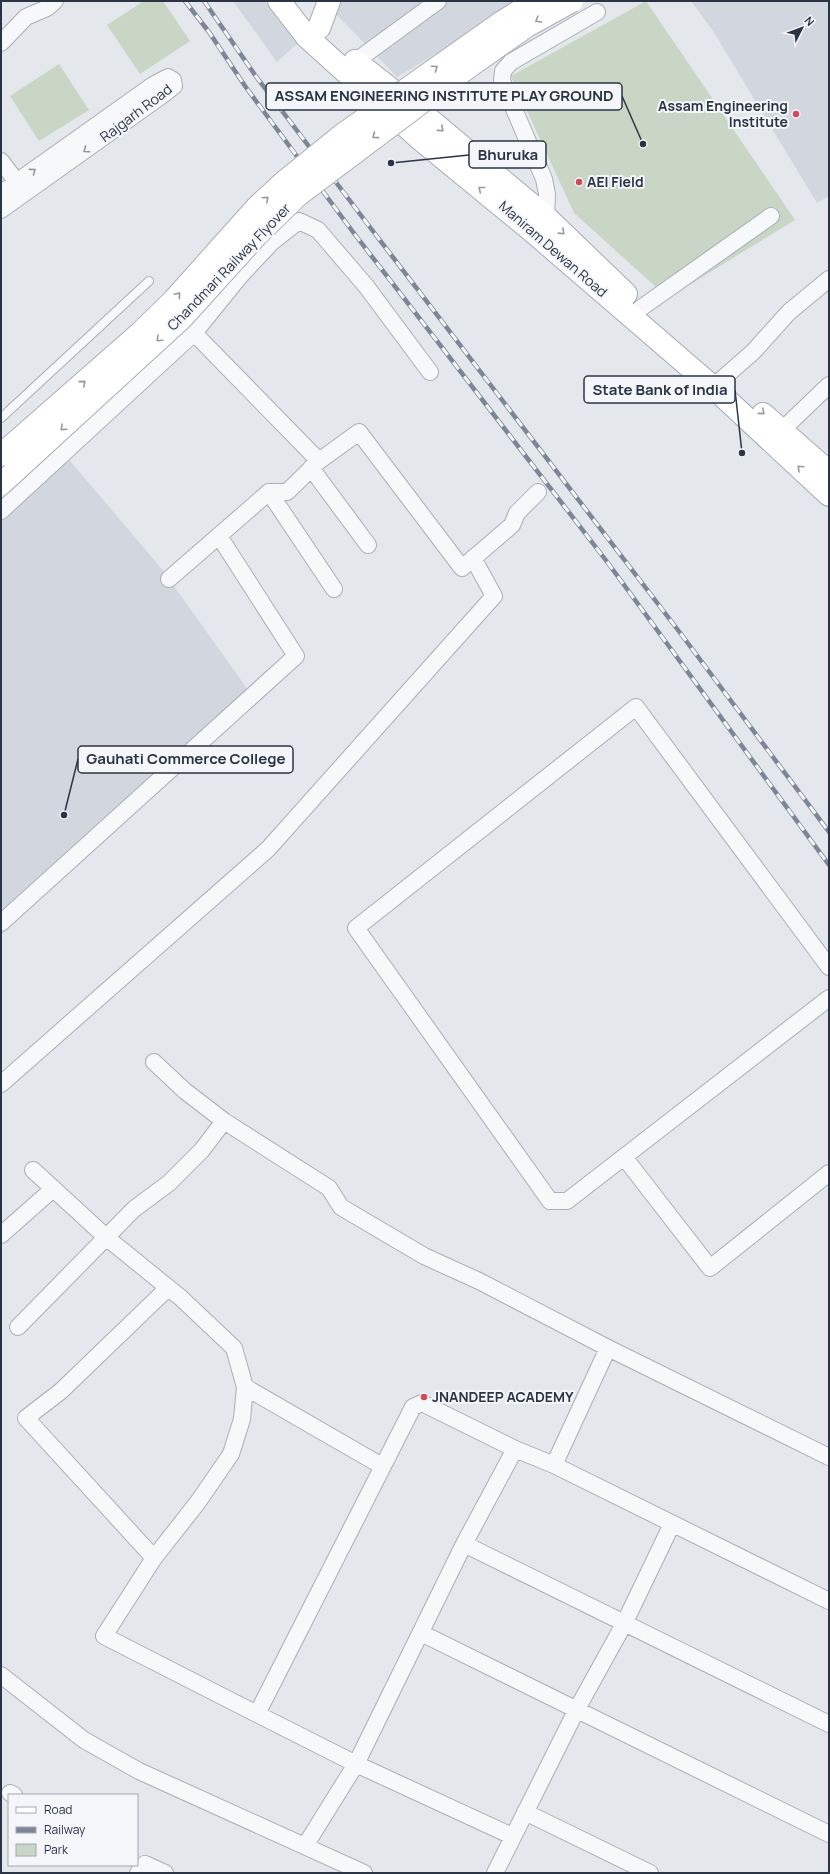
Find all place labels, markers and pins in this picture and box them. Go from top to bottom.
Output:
callout: ASSAM ENGINEERING INSTITUTE PLAY GROUND [266,83,622,110]
place label: Assam Engineering Institute [658,96,788,131]
marker: Assam Engineering Institute [791,109,801,119]
callout: Bhuruka [469,141,546,168]
place label: AEI Field [587,172,644,191]
marker: AEI Field [574,177,584,187]
callout: State Bank of India [584,376,735,403]
callout: Gauhati Commerce College [78,746,293,773]
place label: JNANDEEP ACADEMY [432,1387,574,1406]
marker: JNANDEEP ACADEMY [419,1392,429,1402]

